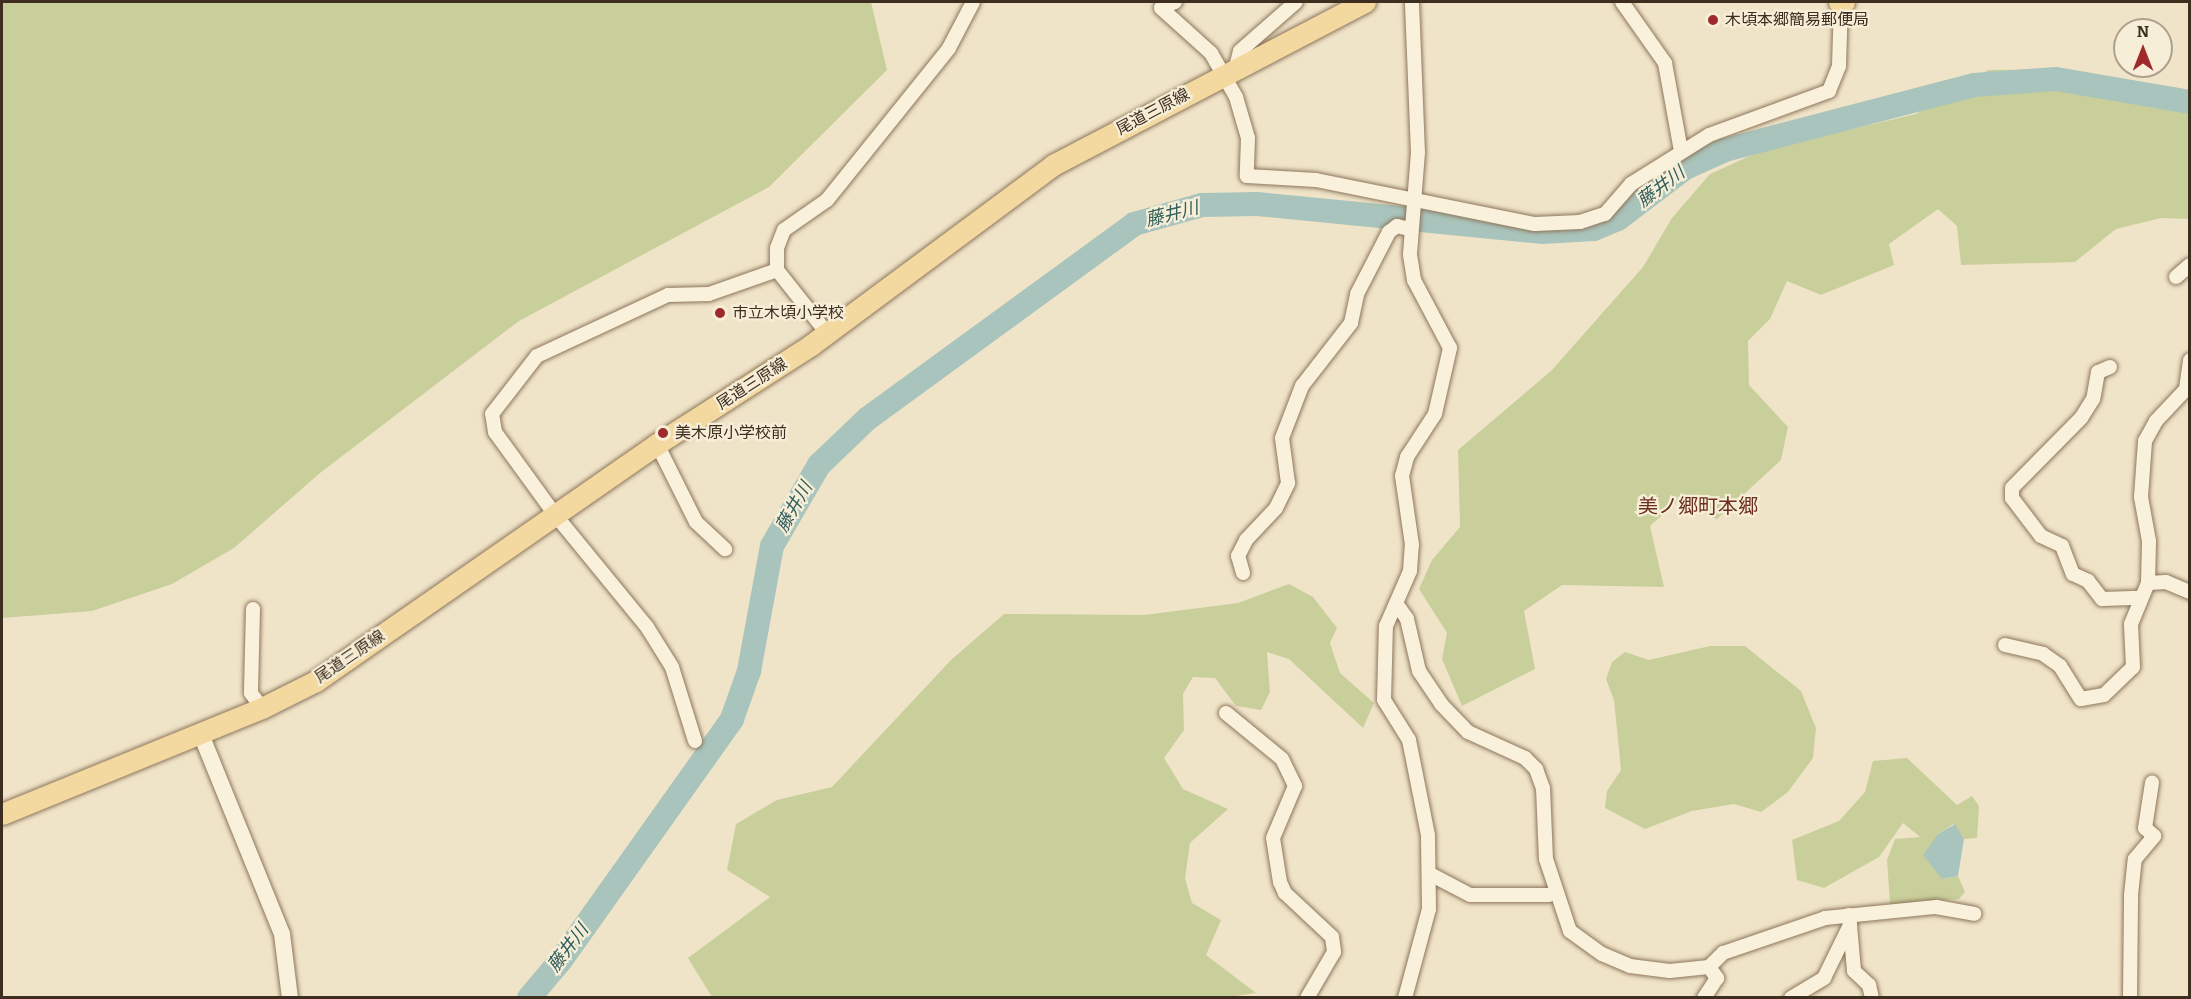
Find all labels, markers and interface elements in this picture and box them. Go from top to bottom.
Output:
place label: 木頃本郷簡易郵便局 [1725,10,1869,30]
marker: 木頃本郷簡易郵便局 [1706,13,1720,27]
north arrow [2113,18,2173,78]
text: N [2137,22,2149,41]
street label: 尾道三原線 [1113,85,1193,139]
water label: 藤井川 [1633,162,1689,212]
water label: 藤井川 [1143,197,1201,231]
place label: 市立木頃小学校 [732,303,844,323]
marker: 市立木頃小学校 [713,306,727,320]
street label: 尾道三原線 [713,354,791,414]
place label: 美木原小学校前 [675,423,787,443]
marker: 美木原小学校前 [656,426,670,440]
water label: 藤井川 [771,478,817,536]
district label: 美ノ郷町本郷 [1638,494,1758,518]
street label: 尾道三原線 [311,627,389,687]
water label: 藤井川 [543,920,593,976]

